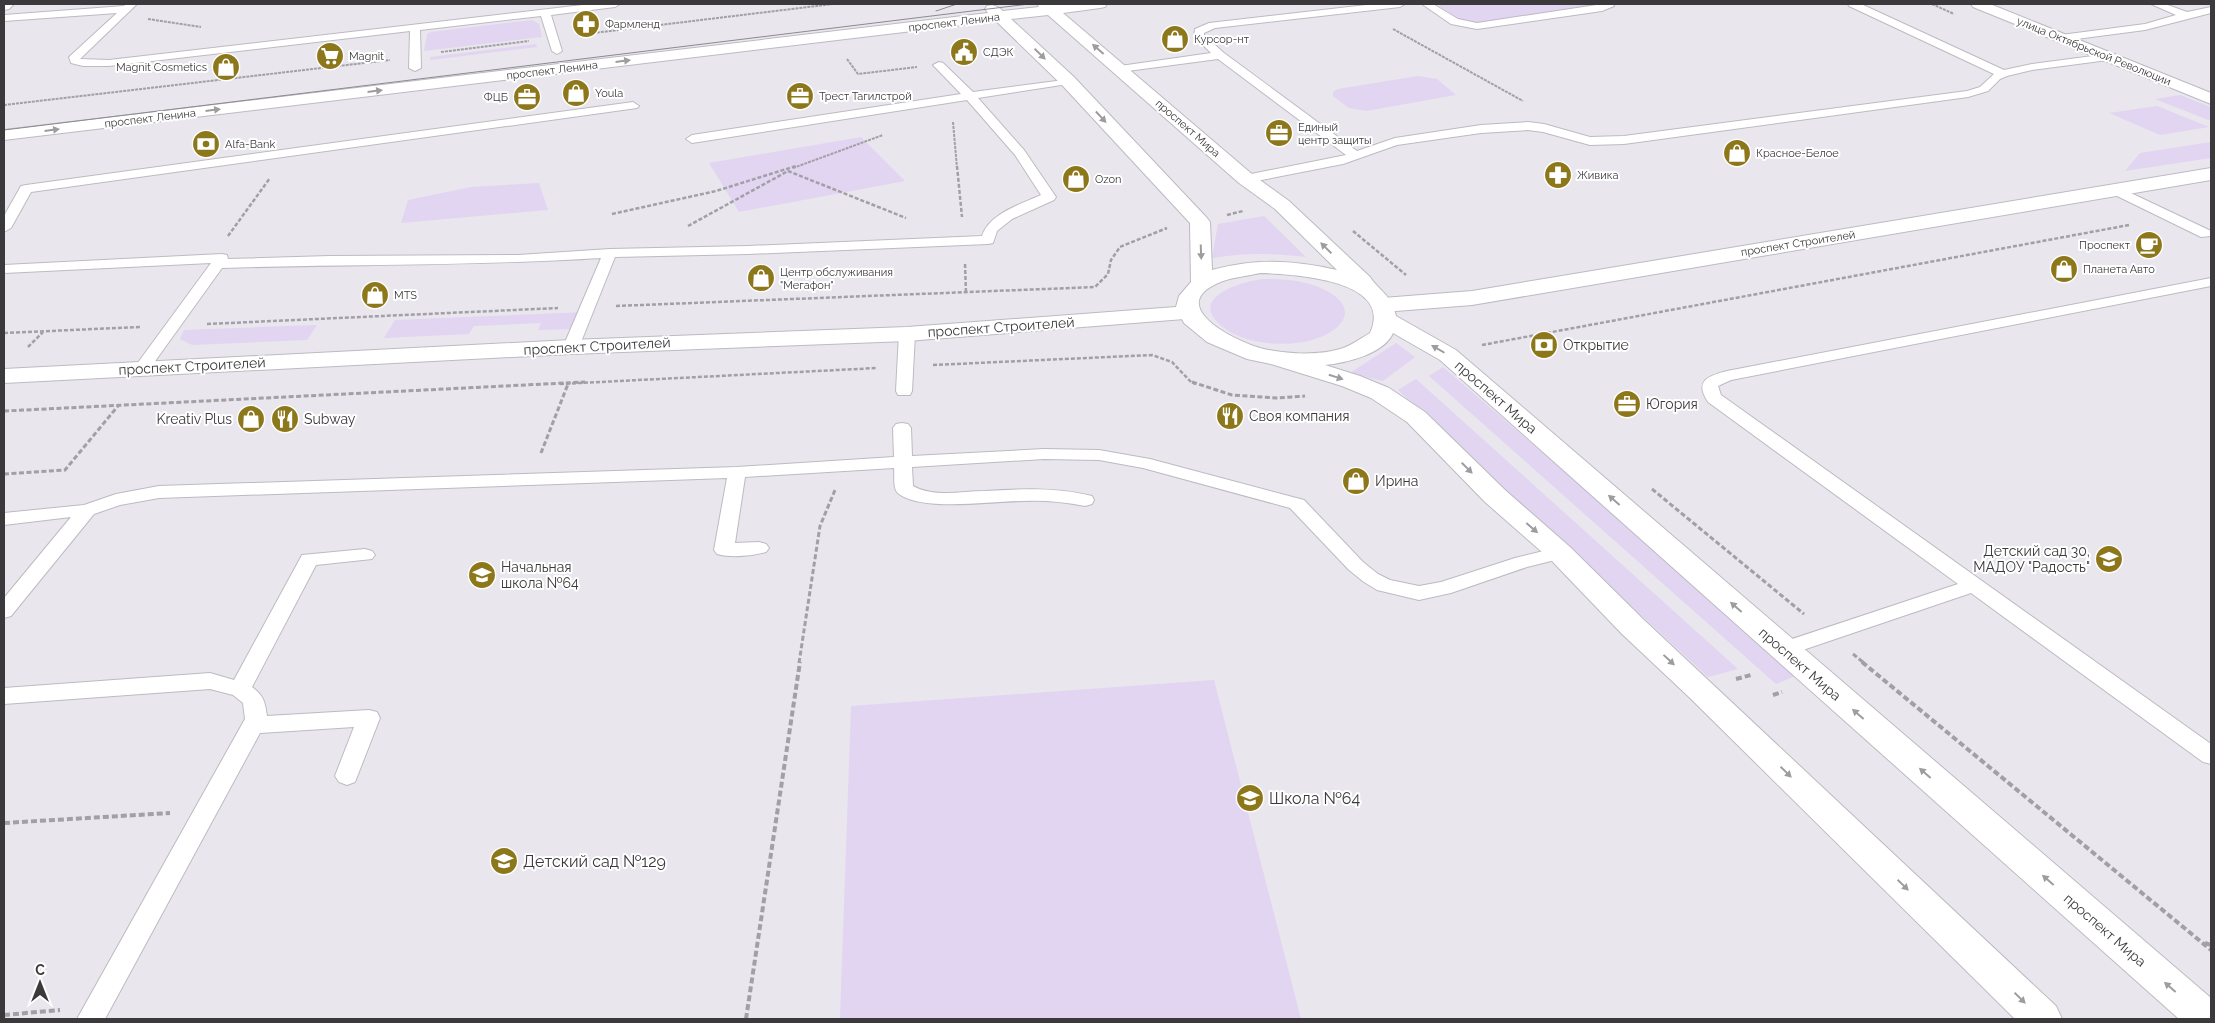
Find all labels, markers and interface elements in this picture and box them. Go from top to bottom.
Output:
pharmacy icon: Фармленд [571,9,601,39]
street label: проспект Ленина [908,10,1000,35]
street label: улица Октябрьской Революции [2015,15,2173,88]
place label: Фармленд [605,18,660,31]
shop icon: Курсор-нт [1160,24,1190,54]
place label: Курсор-нт [1194,33,1250,46]
public building icon: СДЭК [949,37,979,67]
supermarket icon: Magnit [315,41,345,71]
one-way arrow [1093,43,1105,55]
place label: СДЭК [983,46,1014,59]
one-way arrow [1033,48,1045,60]
place label: Magnit [349,50,384,63]
shop icon: Magnit Cosmetics [211,52,241,82]
one-way arrow [615,57,631,65]
street label: проспект Ленина [506,58,598,83]
place label: Magnit Cosmetics [116,61,207,74]
shop icon: Youla [561,78,591,108]
office icon: Трест Тагилстрой [785,81,815,111]
office icon: ФЦБ [512,82,542,112]
one-way arrow [367,87,383,95]
place label: Youla [595,87,623,100]
place label: Трест Тагилстрой [819,90,912,103]
place label: ФЦБ [484,91,508,104]
street label: проспект Мира [1153,97,1223,160]
street label: проспект Ленина [104,106,196,131]
one-way arrow [206,106,222,114]
one-way arrow [1095,110,1107,122]
office icon: Единый центр защиты [1264,118,1294,148]
place label: Единый центр защиты [1298,121,1371,147]
one-way arrow [44,126,60,134]
bank icon: Alfa-Bank [191,129,221,159]
place label: Alfa-Bank [225,138,275,151]
shop icon: Красное-Белое [1722,138,1752,168]
place label: Красное-Белое [1756,147,1839,160]
pharmacy icon: Живика [1543,160,1573,190]
shop icon: Ozon [1061,164,1091,194]
place label: Живика [1577,169,1618,182]
place label: Ozon [1095,173,1122,186]
street label: проспект Строителей [1740,228,1856,259]
cafe icon: Проспект [2134,230,2164,260]
place label: Проспект [2079,239,2131,252]
one-way arrow [1320,242,1332,254]
one-way arrow [1197,245,1205,261]
shop icon: Планета Авто [2049,254,2079,284]
shop icon: Центр обслуживания "Мегафон" [746,263,776,293]
place label: Планета Авто [2083,263,2155,276]
place label: Центр обслуживания "Мегафон" [780,266,893,292]
shop icon: MTS [360,280,390,310]
place label: MTS [394,289,417,302]
street label: проспект Строителей [927,314,1075,340]
bank icon: Открытие [1529,330,1559,360]
street label: проспект Строителей [523,334,671,358]
place label: Открытие [1563,337,1629,353]
one-way arrow [1431,344,1444,353]
street label: проспект Строителей [118,354,266,378]
street label: проспект Мира [1452,357,1540,437]
one-way arrow [1328,373,1343,381]
office icon: Югория [1612,389,1642,419]
place label: Югория [1646,396,1698,412]
restaurant icon: Своя компания [1215,401,1245,431]
shop icon: Kreativ Plus [236,404,266,434]
restaurant icon: Subway [270,404,300,434]
place label: Своя компания [1249,408,1350,424]
place label: Kreativ Plus [157,411,232,427]
place label: Subway [304,411,356,427]
one-way arrow [1461,461,1473,473]
shop icon: Ирина [1341,466,1371,496]
place label: Ирина [1375,473,1418,489]
one-way arrow [1607,495,1620,506]
one-way arrow [1525,522,1537,534]
place label: Детский сад 30, МАДОУ "Радость" [1973,543,2090,575]
school or university icon: Детский сад 30, МАДОУ "Радость" [2094,544,2124,574]
place label: Начальная школа №64 [501,559,579,591]
school or university icon: Начальная школа №64 [467,560,497,590]
one-way arrow [1729,602,1742,613]
street label: проспект Мира [1756,624,1844,704]
one-way arrow [1662,654,1674,666]
one-way arrow [1852,709,1865,720]
one-way arrow [1780,766,1792,778]
one-way arrow [1920,767,1932,779]
school or university icon: Школа №64 [1235,783,1265,813]
place label: Школа №64 [1269,789,1360,808]
school or university icon: Детский сад №129 [489,846,519,876]
place label: Детский сад №129 [523,852,666,871]
one-way arrow [2042,874,2054,886]
one-way arrow [1897,879,1909,891]
street label: проспект Мира [2061,890,2149,970]
north arrow [15,958,65,1008]
text: С [35,962,45,978]
one-way arrow [2164,981,2176,993]
one-way arrow [2014,992,2026,1004]

